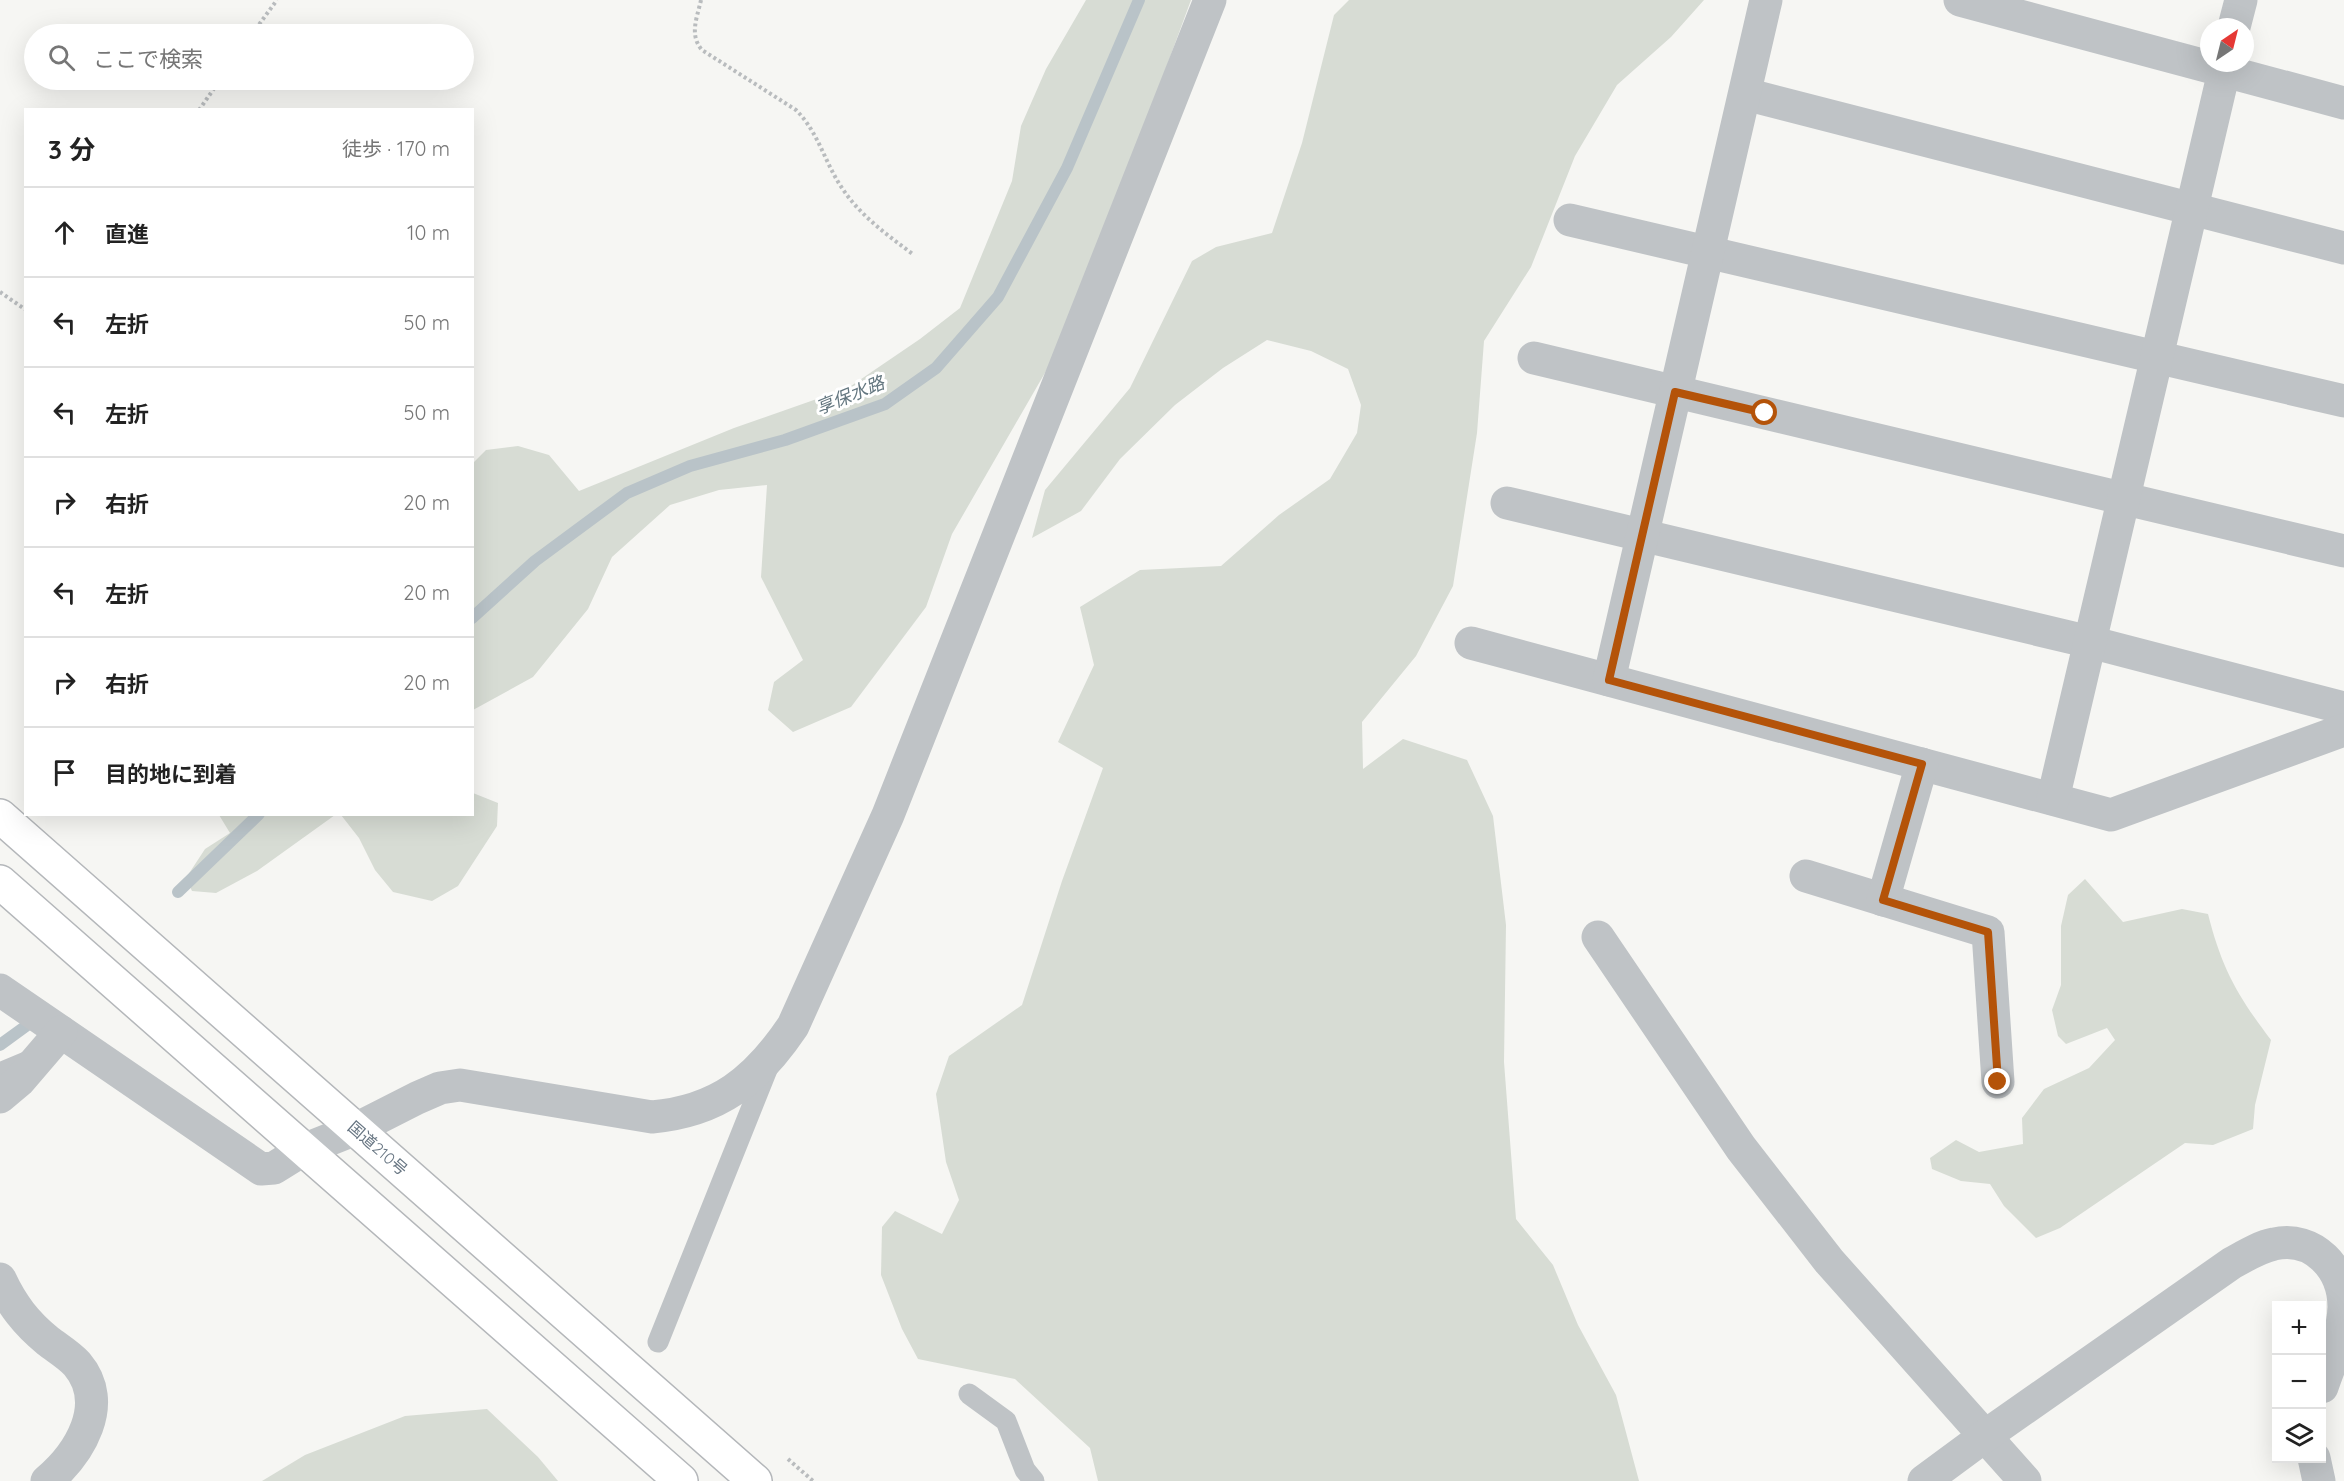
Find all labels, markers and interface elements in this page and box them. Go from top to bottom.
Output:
north arrow [2200,18,2254,72]
search box [24,24,474,90]
icon: search [45,41,78,74]
text: ここで検索 [93,45,203,73]
text: 3 分 [48,133,95,166]
text: 徒歩 · 170 m [342,136,450,161]
icon: ahead [48,216,81,249]
text: 直進 [105,220,149,248]
text: 10 m [407,220,450,245]
icon: left [48,306,81,339]
text: 左折 [105,310,149,338]
text: 50 m [404,310,450,335]
water label: 享保水路 [812,370,890,419]
icon: left [48,396,81,429]
route start [1751,399,1777,425]
text: 左折 [105,400,149,428]
text: 50 m [404,400,450,425]
icon: right [48,486,81,519]
text: 右折 [105,490,149,518]
text: 20 m [403,490,450,515]
icon: left [48,576,81,609]
text: 左折 [105,580,149,608]
text: 20 m [403,580,450,605]
icon: right [48,666,81,699]
text: 右折 [105,670,149,698]
text: 20 m [403,670,450,695]
icon: arrive [48,756,81,789]
text: 目的地に到着 [105,760,237,788]
route end [1984,1068,2010,1094]
street label: 国道210号 [344,1117,412,1179]
map controls [2272,1301,2326,1463]
button: + [2272,1301,2326,1355]
button: − [2272,1355,2326,1409]
button: layers [2272,1409,2326,1463]

